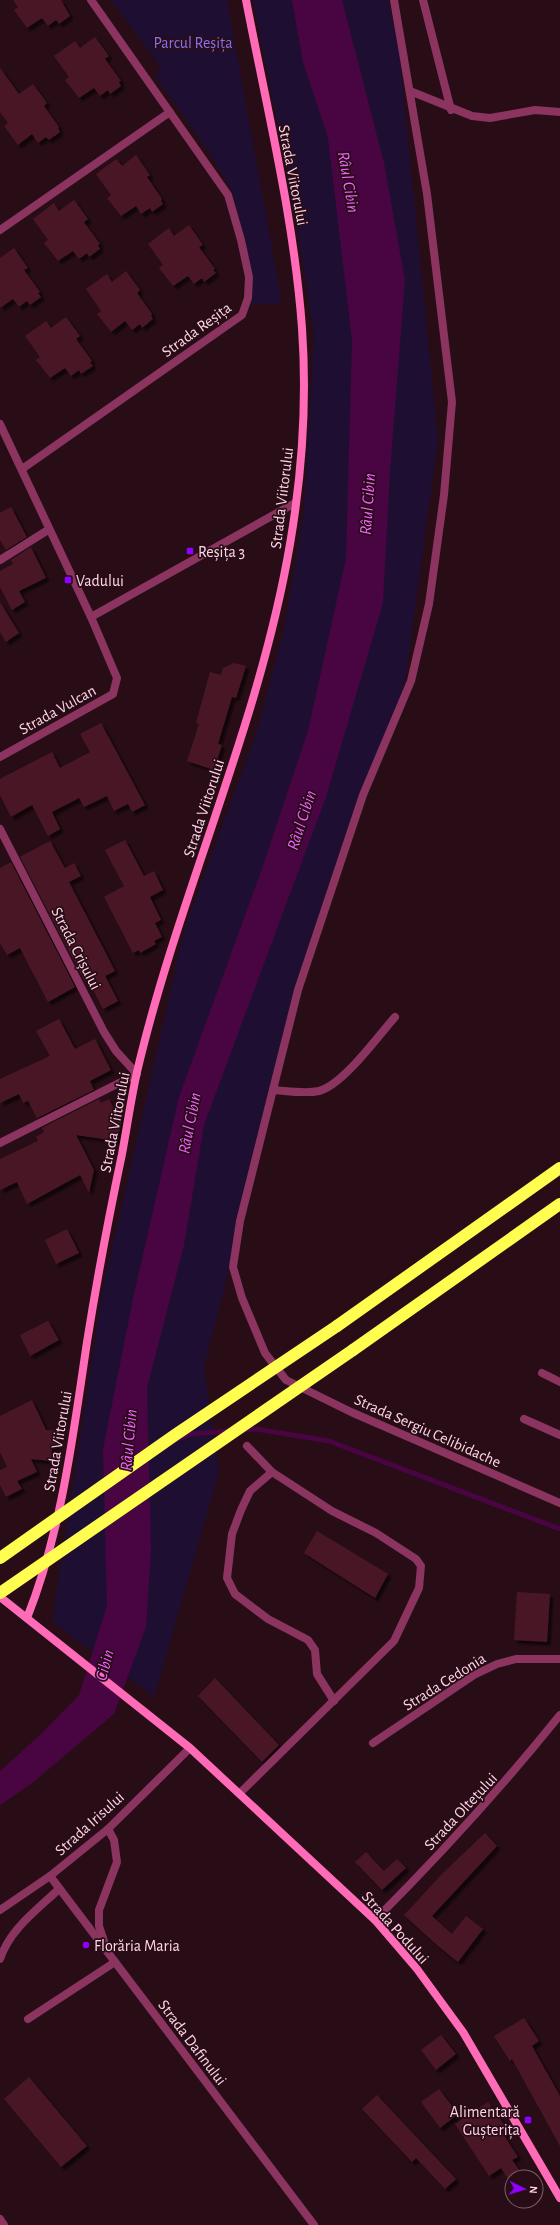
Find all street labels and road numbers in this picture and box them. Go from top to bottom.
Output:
street label: Strada Viitorului [275,124,311,227]
street label: Strada Reșița [159,299,235,362]
street label: Strada Viitorului [268,447,296,550]
street label: Strada Vulcan [16,682,99,738]
street label: Strada Viitorului [181,757,227,859]
street label: Strada Crișului [47,905,104,993]
street label: Strada Viitorului [97,1071,133,1174]
street label: Strada Viitorului [41,1390,75,1493]
street label: Strada Sergiu Celibidache [352,1391,503,1470]
street label: Strada Cedonia [400,1650,489,1714]
street label: Strada Oltețului [421,1770,502,1855]
street label: Strada Irisului [52,1789,127,1859]
street label: Strada Podului [359,1888,432,1967]
street label: Strada Dafinului [155,1997,229,2088]

